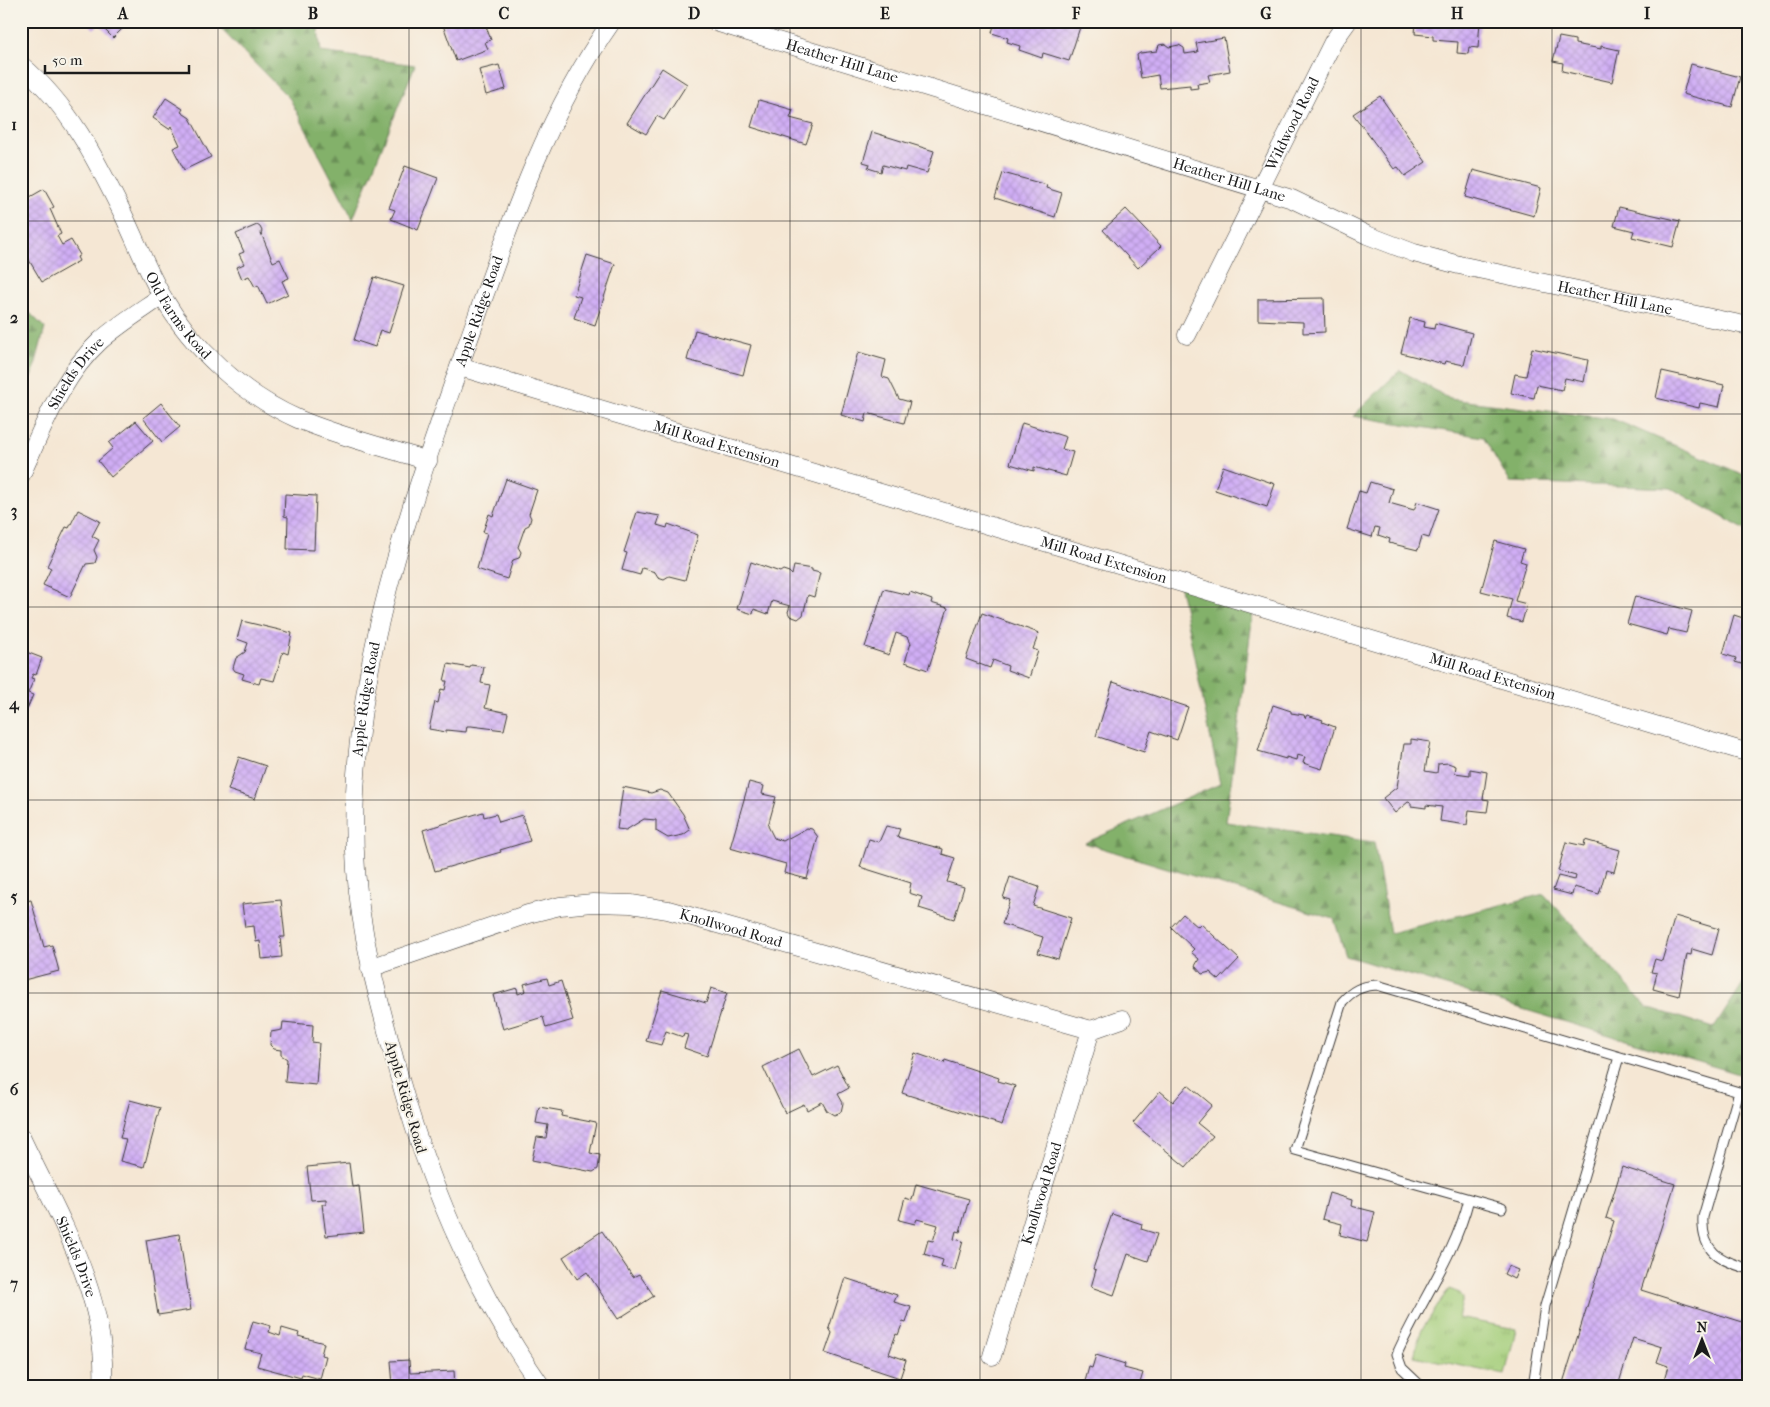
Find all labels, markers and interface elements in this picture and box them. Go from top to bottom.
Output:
text: A [117,4,129,23]
text: B [308,4,318,23]
text: C [499,4,510,23]
text: D [688,4,700,23]
text: E [880,4,890,23]
text: F [1071,4,1081,23]
text: G [1260,4,1272,23]
text: H [1451,4,1464,23]
text: I [1644,4,1651,23]
street label: Heather Hill Lane [784,35,901,87]
scale bar [45,42,189,74]
text: 50 m [52,51,83,69]
street label: Wildwood Road [1261,73,1323,174]
text: 1 [11,115,17,134]
street label: Heather Hill Lane [1171,154,1288,206]
street label: Apple Ridge Road [451,253,507,370]
street label: Old Farms Road [142,269,216,364]
street label: Heather Hill Lane [1556,277,1674,319]
text: 2 [10,308,18,327]
street label: Shields Drive [44,333,108,413]
street label: Mill Road Extension [651,416,782,471]
text: 3 [11,501,17,521]
street label: Mill Road Extension [1038,532,1169,587]
street label: Apple Ridge Road [348,639,384,758]
street label: Mill Road Extension [1427,649,1558,704]
text: 4 [8,694,20,714]
text: 5 [11,887,18,906]
street label: Knollwood Road [677,905,785,951]
street label: Apple Ridge Road [381,1038,431,1156]
text: 6 [10,1080,19,1099]
street label: Knollwood Road [1017,1139,1066,1247]
street label: Shields Drive [52,1213,100,1300]
text: 7 [9,1274,18,1293]
north arrow [1678,1314,1728,1364]
text: N [1697,1319,1708,1336]

